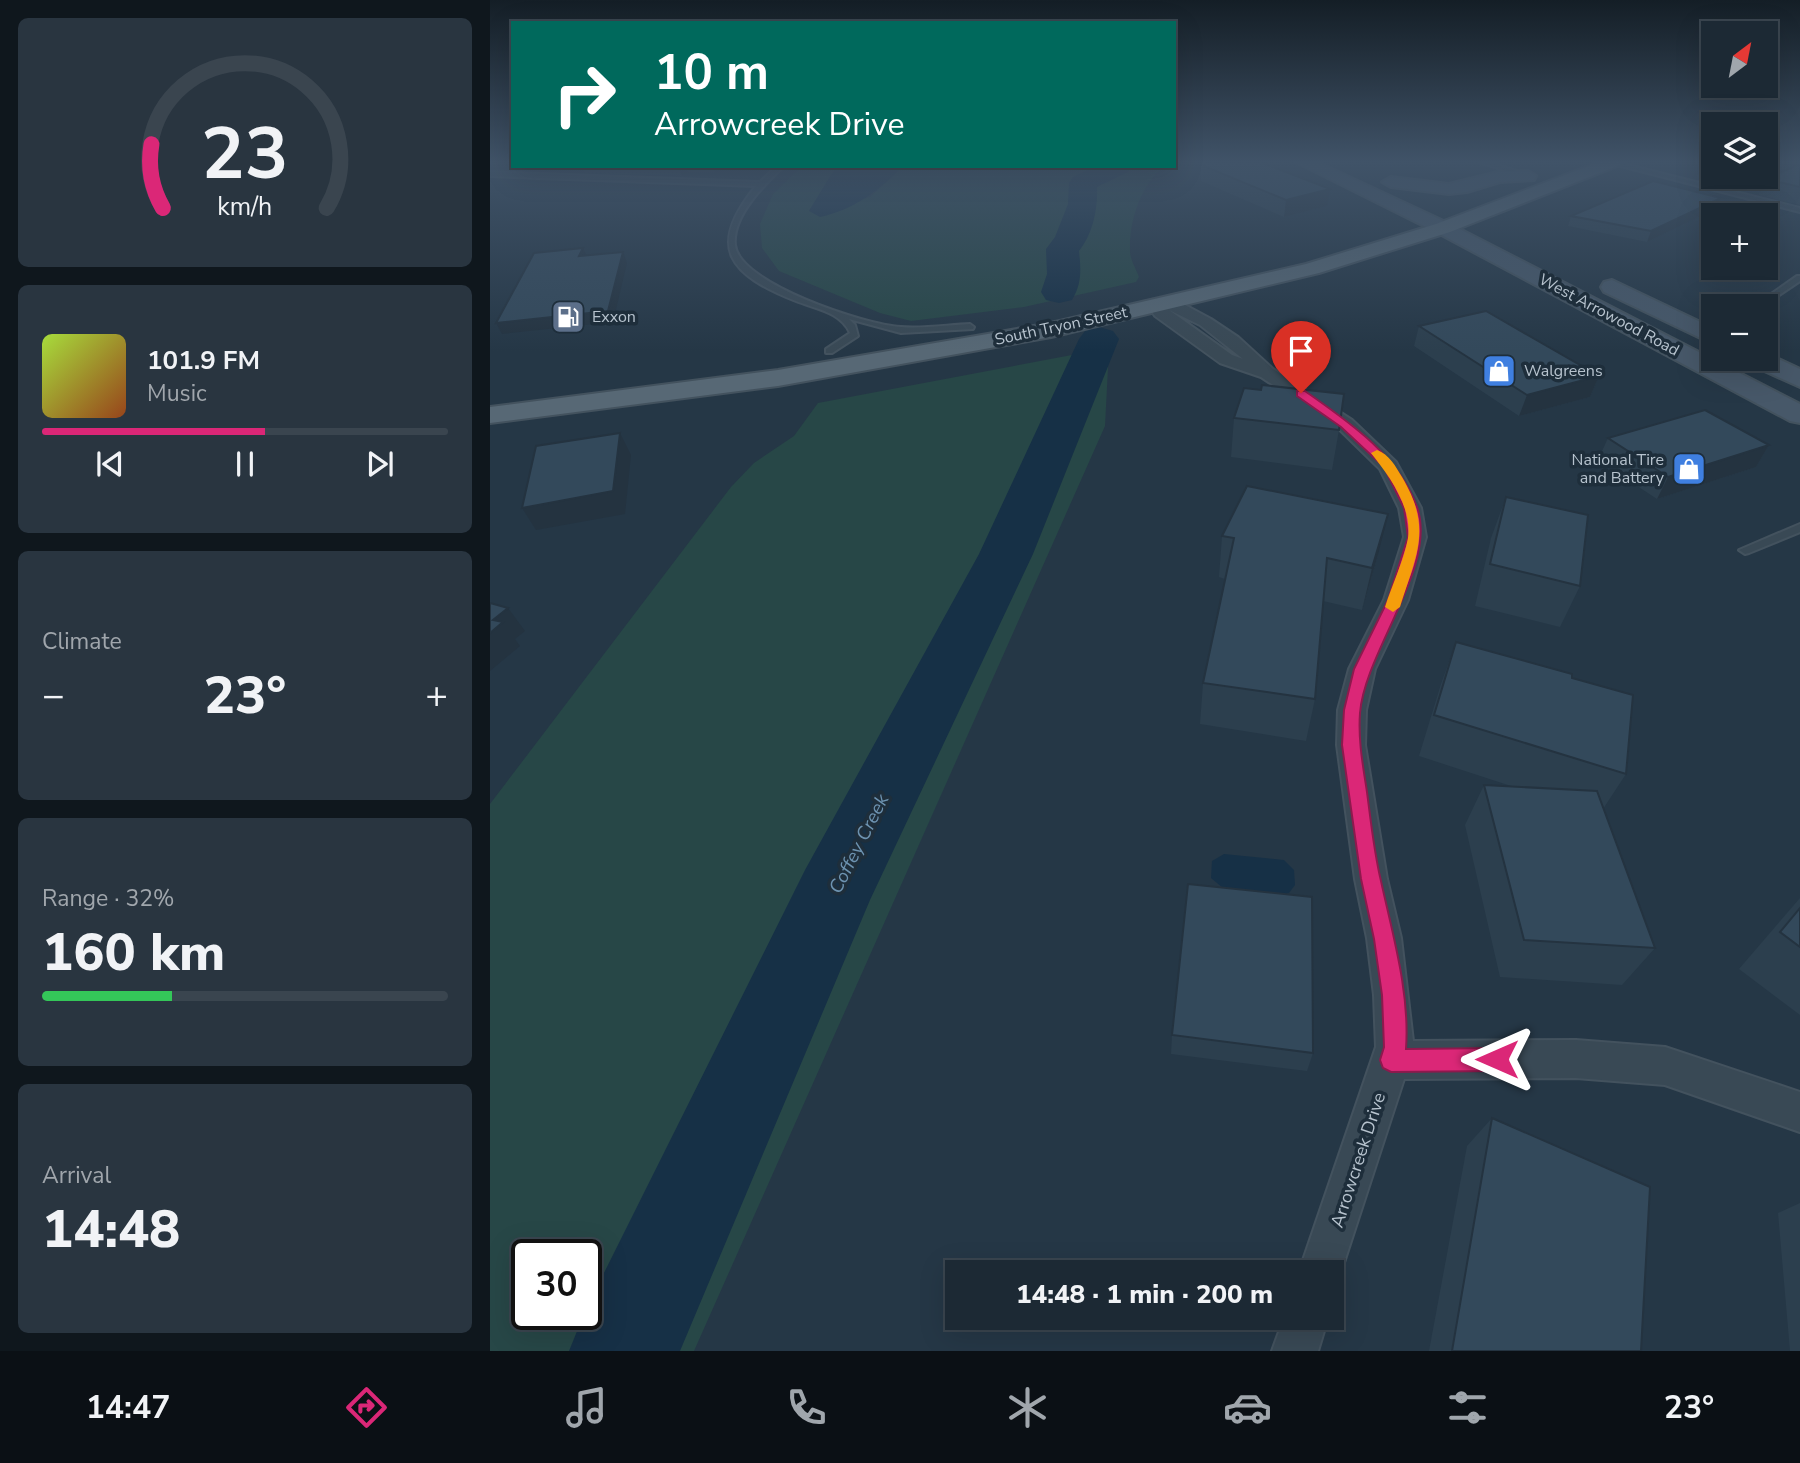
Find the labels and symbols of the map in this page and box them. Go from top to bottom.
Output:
north arrow [1701,21,1778,98]
street label: West Arrowood Road [1535,269,1683,361]
fuel station icon: Exxon [549,298,587,336]
street label: South Tryon Street [993,301,1130,351]
place label: Exxon [592,306,636,328]
pin [1271,321,1331,393]
shop icon: Walgreens [1480,352,1518,390]
place label: Walgreens [1524,360,1603,382]
place label: National Tire and Battery [1572,449,1665,489]
shop icon: National Tire and Battery [1670,450,1708,488]
water label: Coffey Creek [823,789,895,898]
position arrow [1460,1022,1534,1096]
street label: Arrowcreek Drive [1325,1089,1391,1231]
speed limit sign: 30 [511,1239,602,1330]

